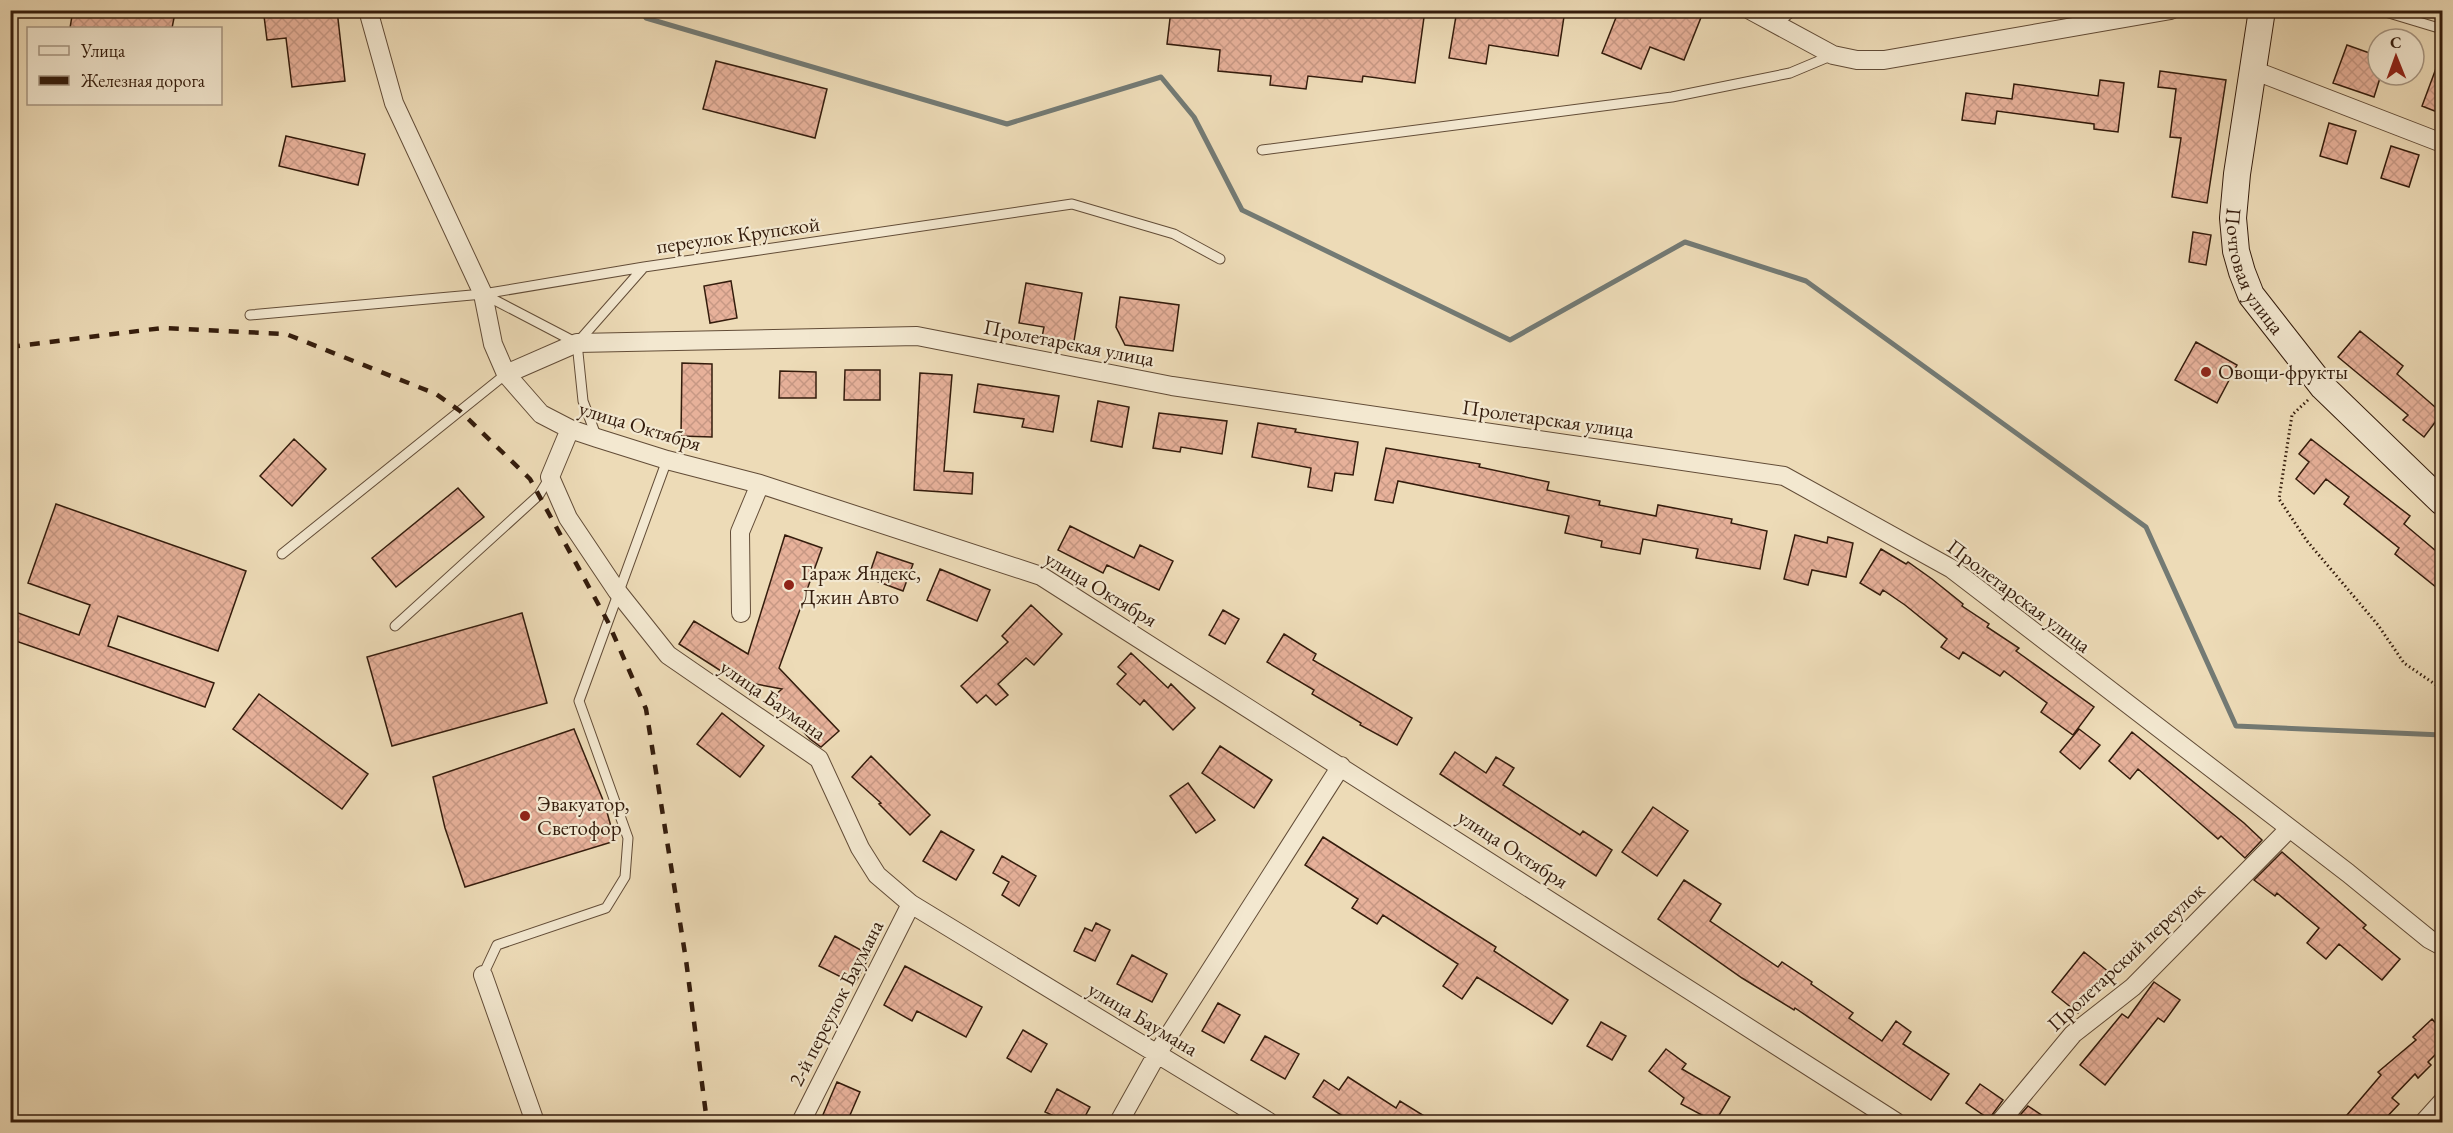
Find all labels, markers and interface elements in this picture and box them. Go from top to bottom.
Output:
legend [27,27,222,105]
north arrow [2366,27,2426,87]
text: С [2390,32,2402,53]
text: Улица [80,39,126,62]
text: Железная дорога [80,69,206,92]
street label: Почтовая улица [2219,207,2291,340]
street label: переулок Крупской [655,210,821,259]
street label: Пролетарская улица [981,313,1157,372]
place label: Овощи-фрукты [2218,358,2348,385]
marker: Овощи-фрукты [2199,365,2213,379]
street label: Пролетарская улица [1460,393,1636,444]
street label: улица Октября [576,394,705,457]
street label: Пролетарская улица [1942,533,2097,659]
street label: улица Октября [1040,544,1163,633]
place label: Гараж Яндекс, Джин Авто [801,559,921,610]
marker: Гараж Яндекс, Джин Авто [782,578,796,592]
street label: улица Баумана [715,653,832,746]
place label: Эвакуатор, Светофор [537,790,629,841]
street label: улица Октября [1453,803,1574,894]
marker: Эвакуатор, Светофор [518,809,532,823]
street label: Пролетарский переулок [2041,877,2210,1037]
street label: 2-й переулок Баумана [782,915,889,1090]
street label: улица Баумана [1083,975,1204,1062]

